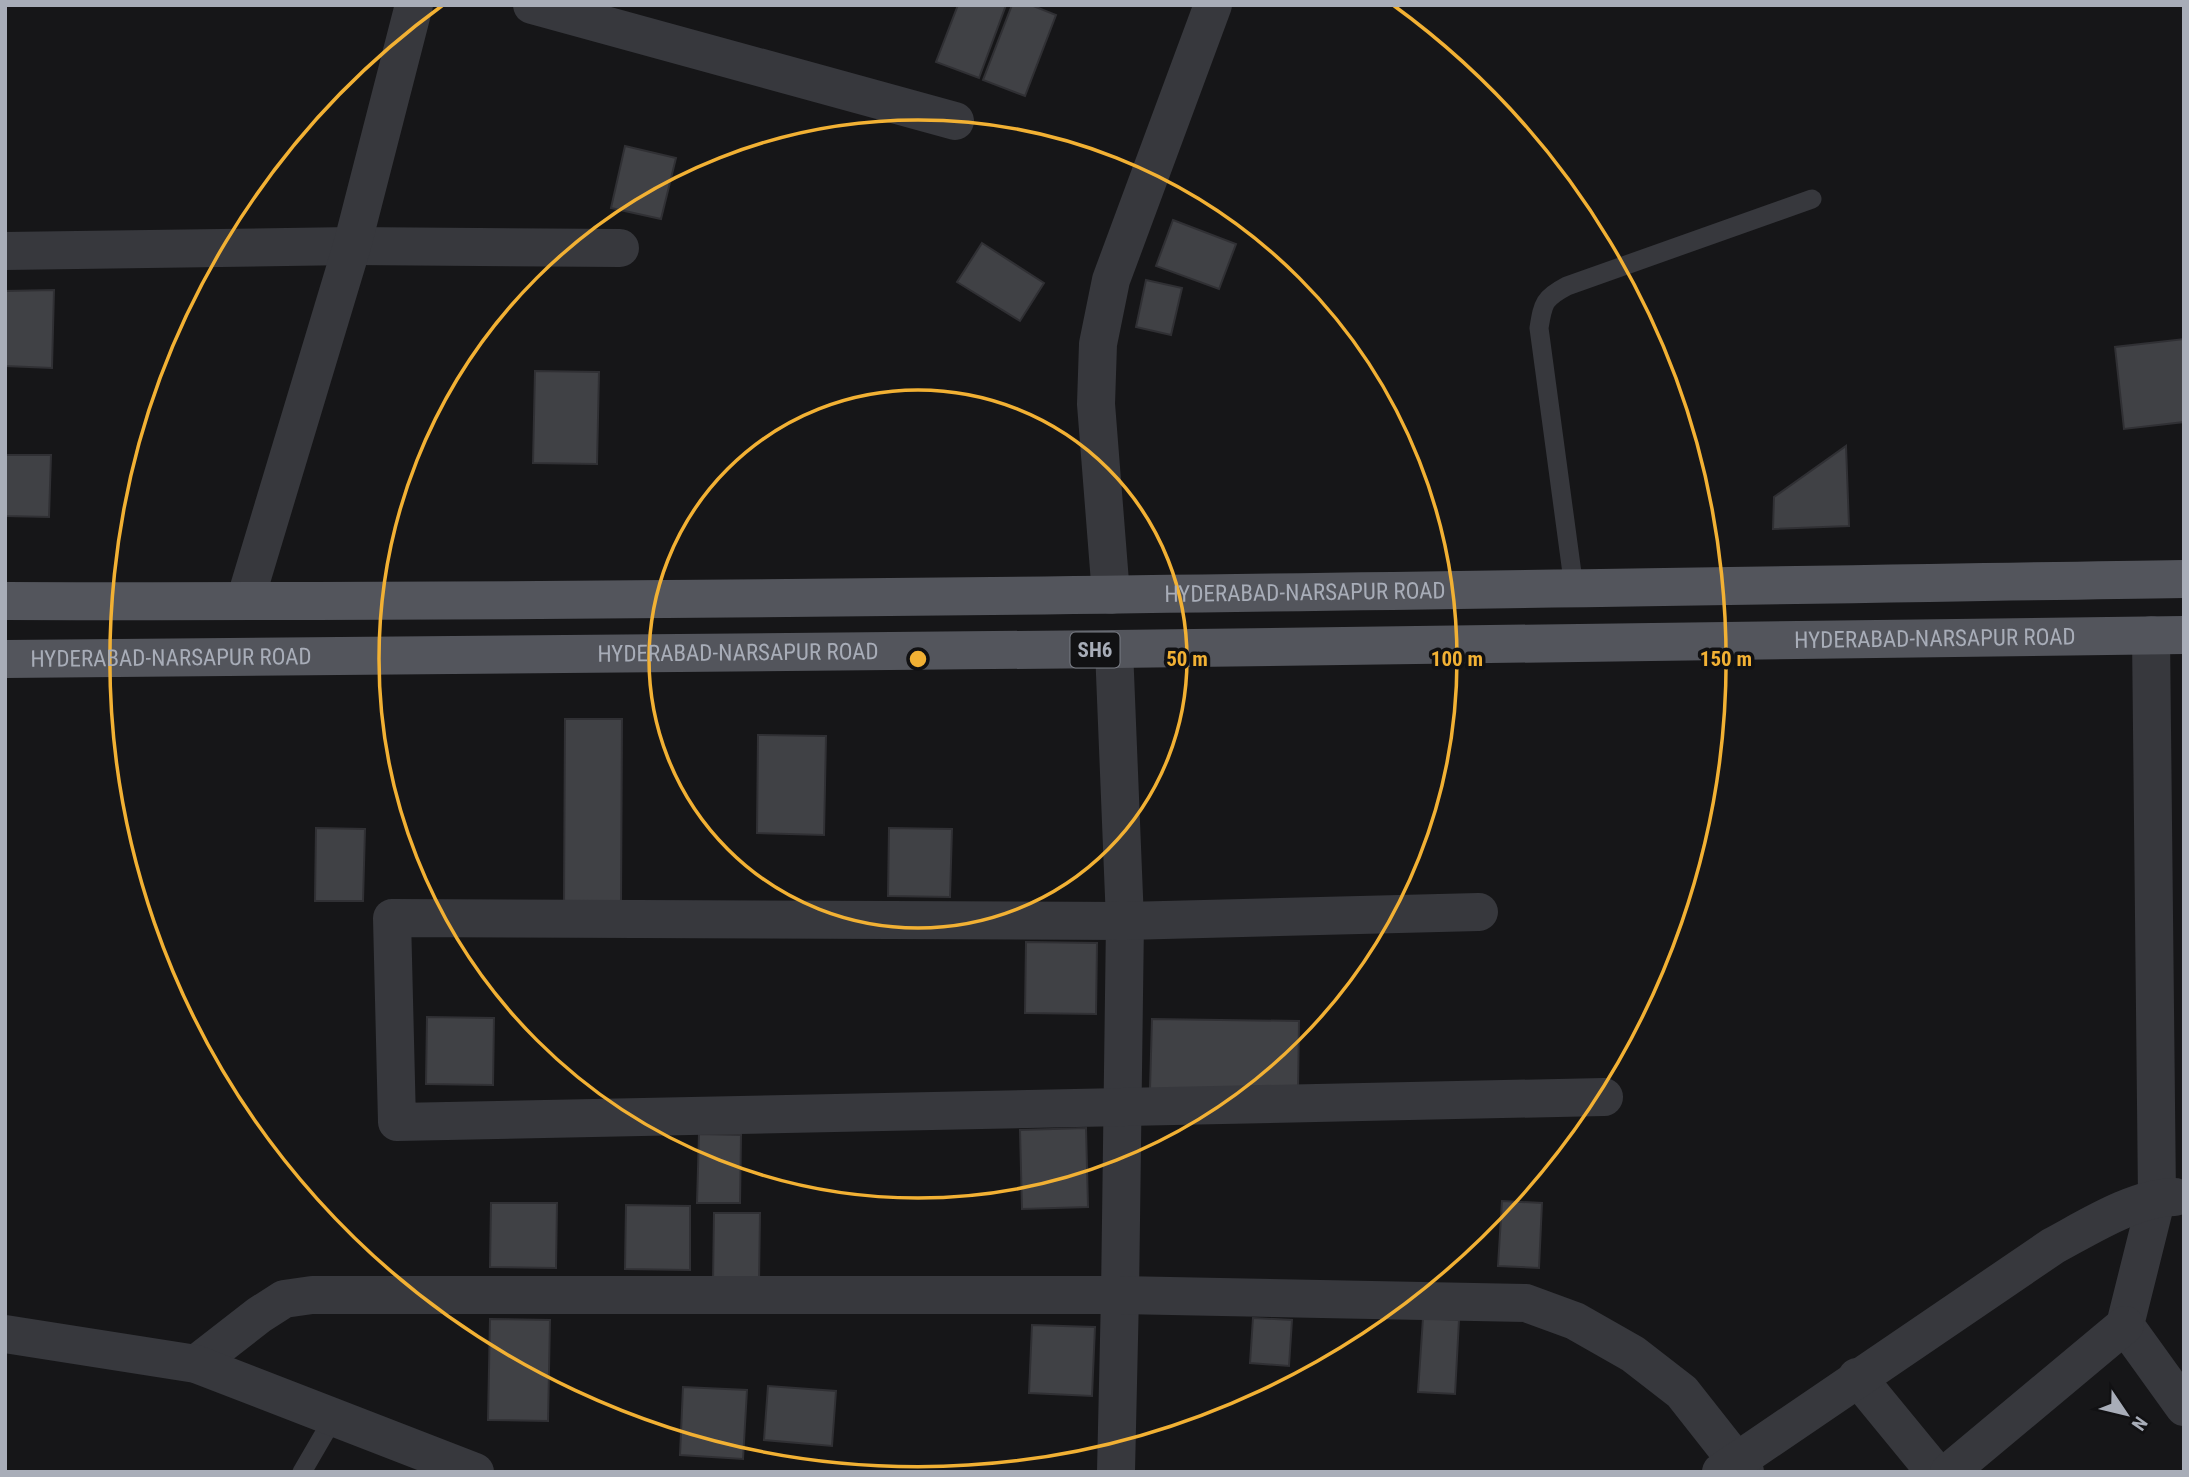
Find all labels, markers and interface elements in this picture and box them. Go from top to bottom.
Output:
street label: HYDERABAD-NARSAPUR ROAD [1164,577,1446,608]
street label: HYDERABAD-NARSAPUR ROAD [1794,623,2076,654]
road number: SH6 [1070,632,1120,668]
street label: HYDERABAD-NARSAPUR ROAD [597,638,879,667]
street label: HYDERABAD-NARSAPUR ROAD [30,643,312,672]
centre of rings [906,647,930,671]
text: 50 m [1166,647,1208,671]
text: 100 m [1431,647,1483,671]
text: 150 m [1700,647,1752,671]
north arrow [2091,1379,2161,1449]
text: N [2127,1412,2152,1435]

